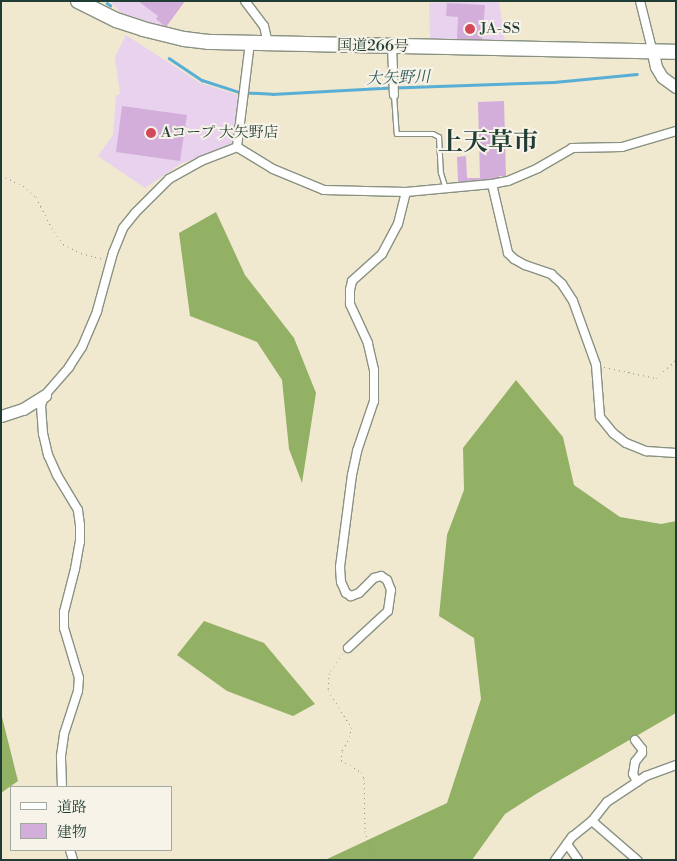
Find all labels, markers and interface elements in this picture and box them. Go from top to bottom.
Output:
place label: JA-SS [480,20,520,38]
marker: JA-SS [464,23,476,35]
street label: 国道266号 [337,36,409,56]
water label: 大矢野川 [366,67,430,89]
place label: Aコープ 大矢野店 [161,124,279,142]
marker: Aコープ 大矢野店 [145,127,157,139]
district label: 上天草市 [438,128,538,158]
legend [10,786,172,851]
text: 道路 [57,798,87,817]
text: 建物 [57,823,87,842]

